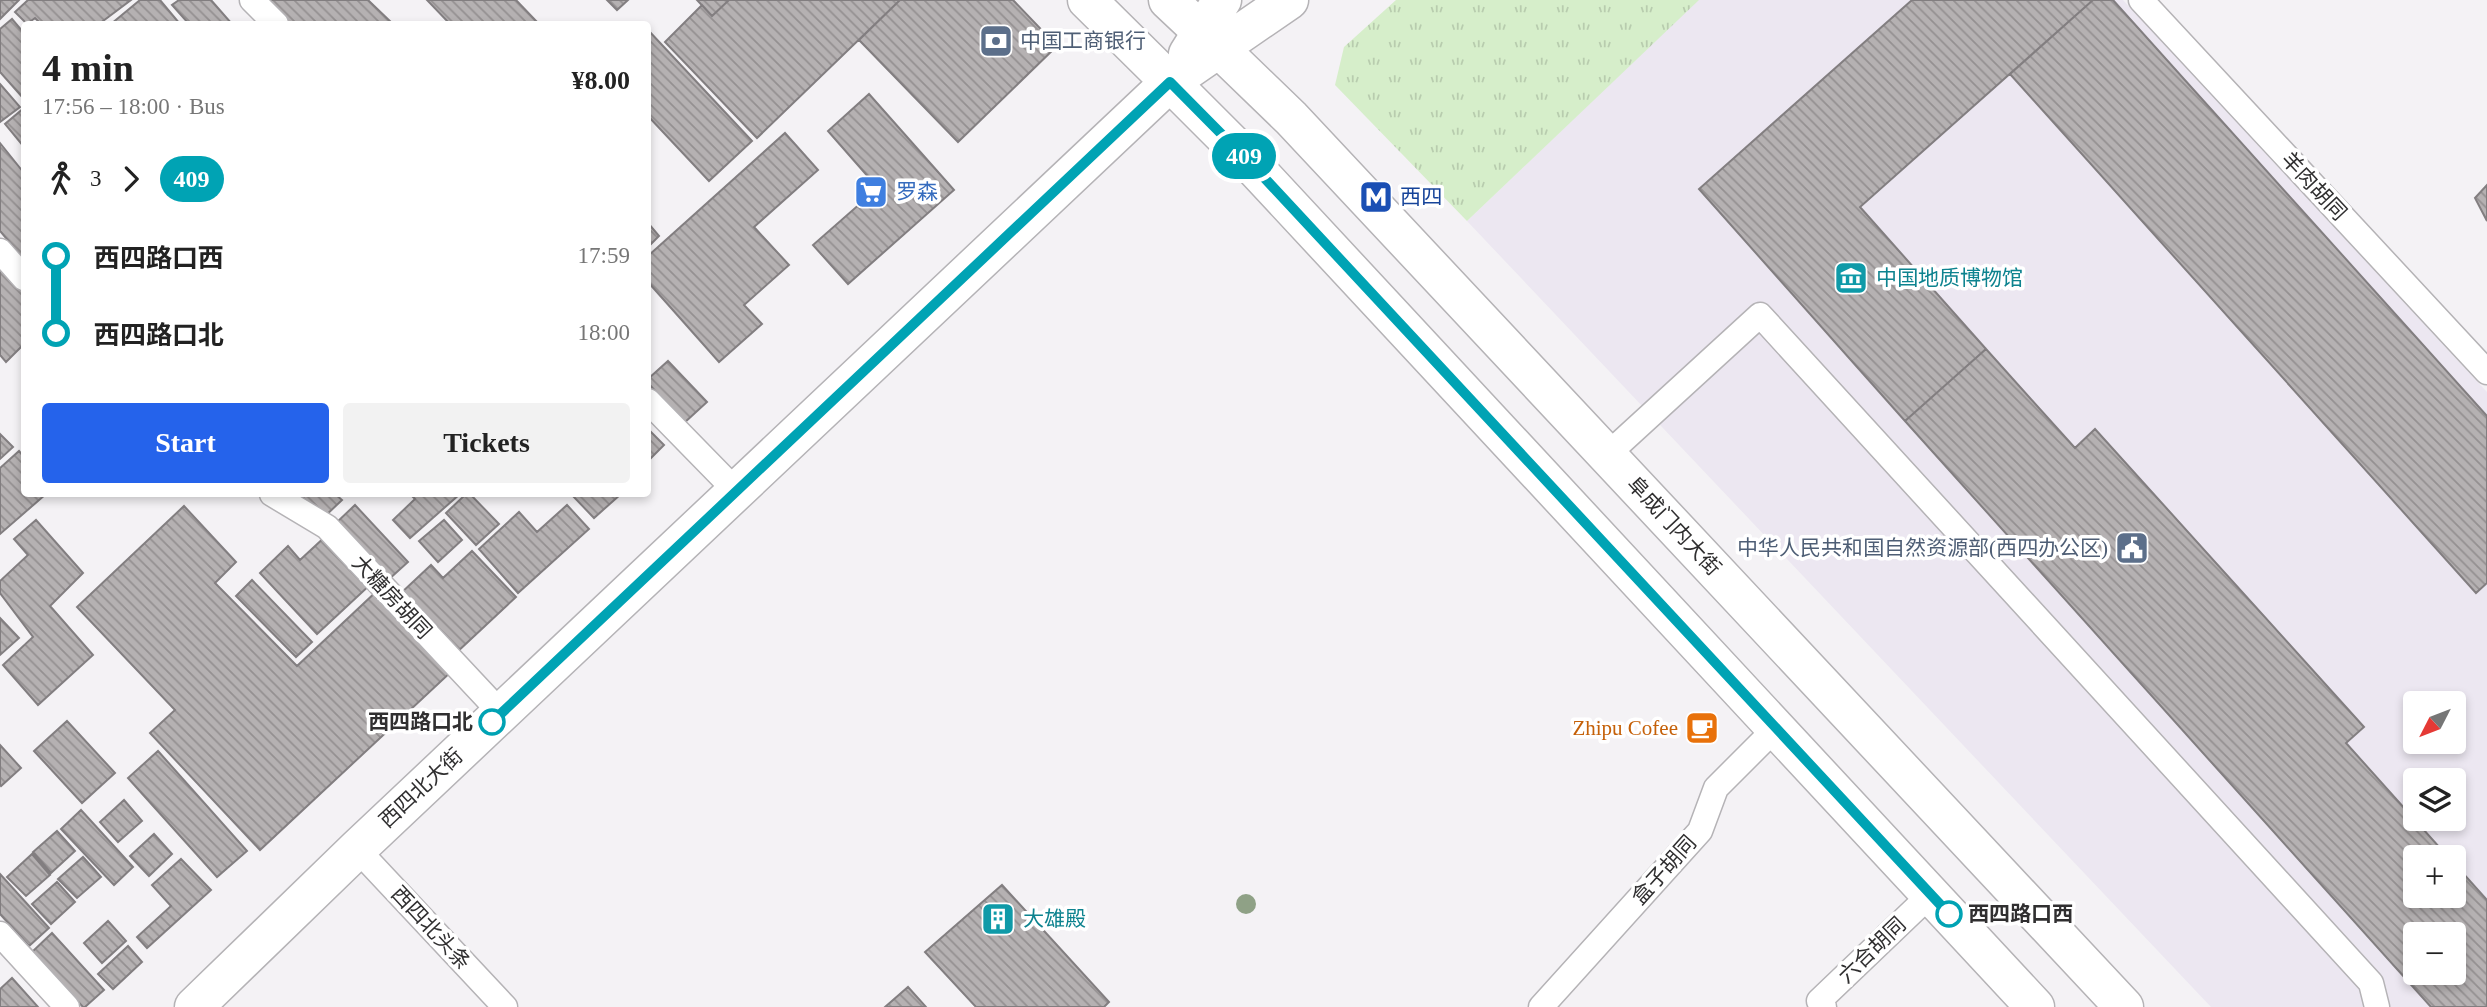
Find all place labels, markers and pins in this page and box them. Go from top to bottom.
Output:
bank icon: 中国工商银行 [977,22,1015,60]
place label: 中国工商银行 [1020,29,1146,53]
supermarket icon: 罗森 [852,173,890,211]
metro station icon: 西四 [1357,178,1395,216]
place label: 罗森 [896,180,938,204]
place label: 西四 [1400,185,1442,209]
museum icon: 中国地质博物馆 [1832,259,1870,297]
place label: 中国地质博物馆 [1876,266,2023,290]
public building icon: 中华人民共和国自然资源部(西四办公区) [2113,529,2151,567]
place label: 中华人民共和国自然资源部(西四办公区) [1737,536,2108,560]
marker: 西四路口北 [479,709,505,735]
cafe icon: Zhipu Cofee [1683,709,1721,747]
place label: 西四路口北 [368,710,473,734]
place label: Zhipu Cofee [1572,716,1678,740]
building icon: 大雄殿 [979,900,1017,938]
marker: 西四路口西 [1936,901,1962,927]
place label: 西四路口西 [1968,902,2073,926]
place label: 大雄殿 [1023,907,1086,931]

